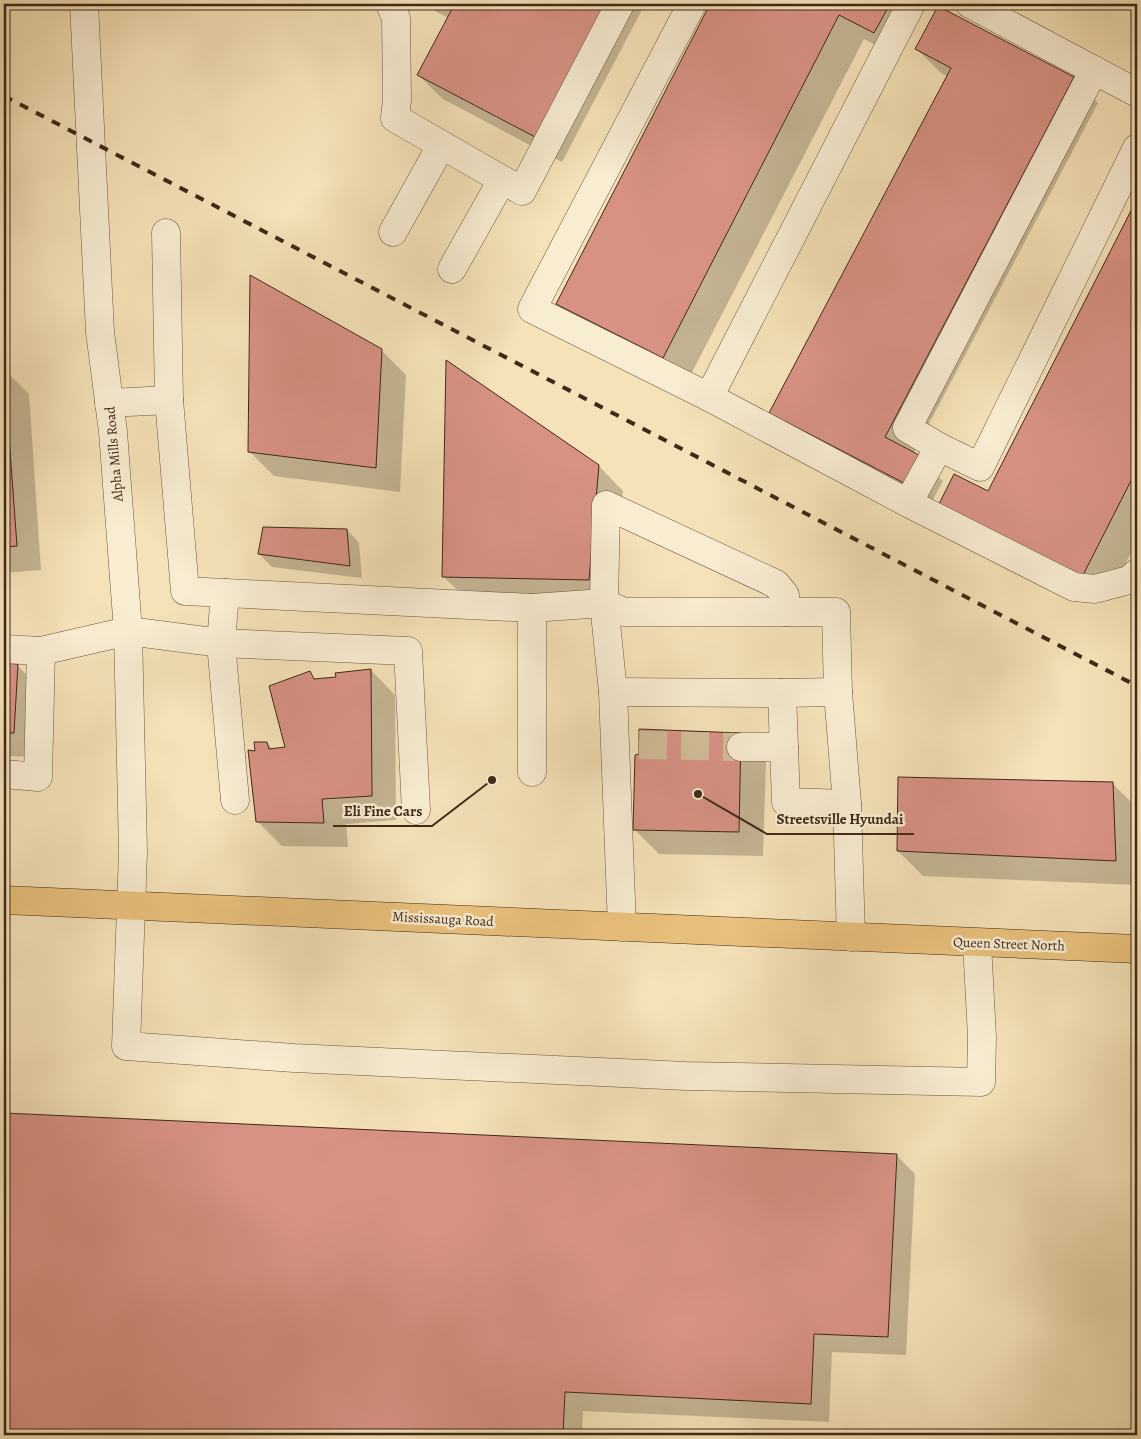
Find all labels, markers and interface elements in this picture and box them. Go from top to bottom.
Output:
street label: Alpha Mills Road [100,405,128,503]
callout: Eli Fine Cars [333,796,432,826]
text: Eli Fine Cars [344,801,422,821]
callout: Streetsville Hyundai [767,804,914,834]
text: Streetsville Hyundai [777,809,904,829]
street label: Mississauga Road [392,907,495,931]
street label: Queen Street North [953,933,1066,955]

